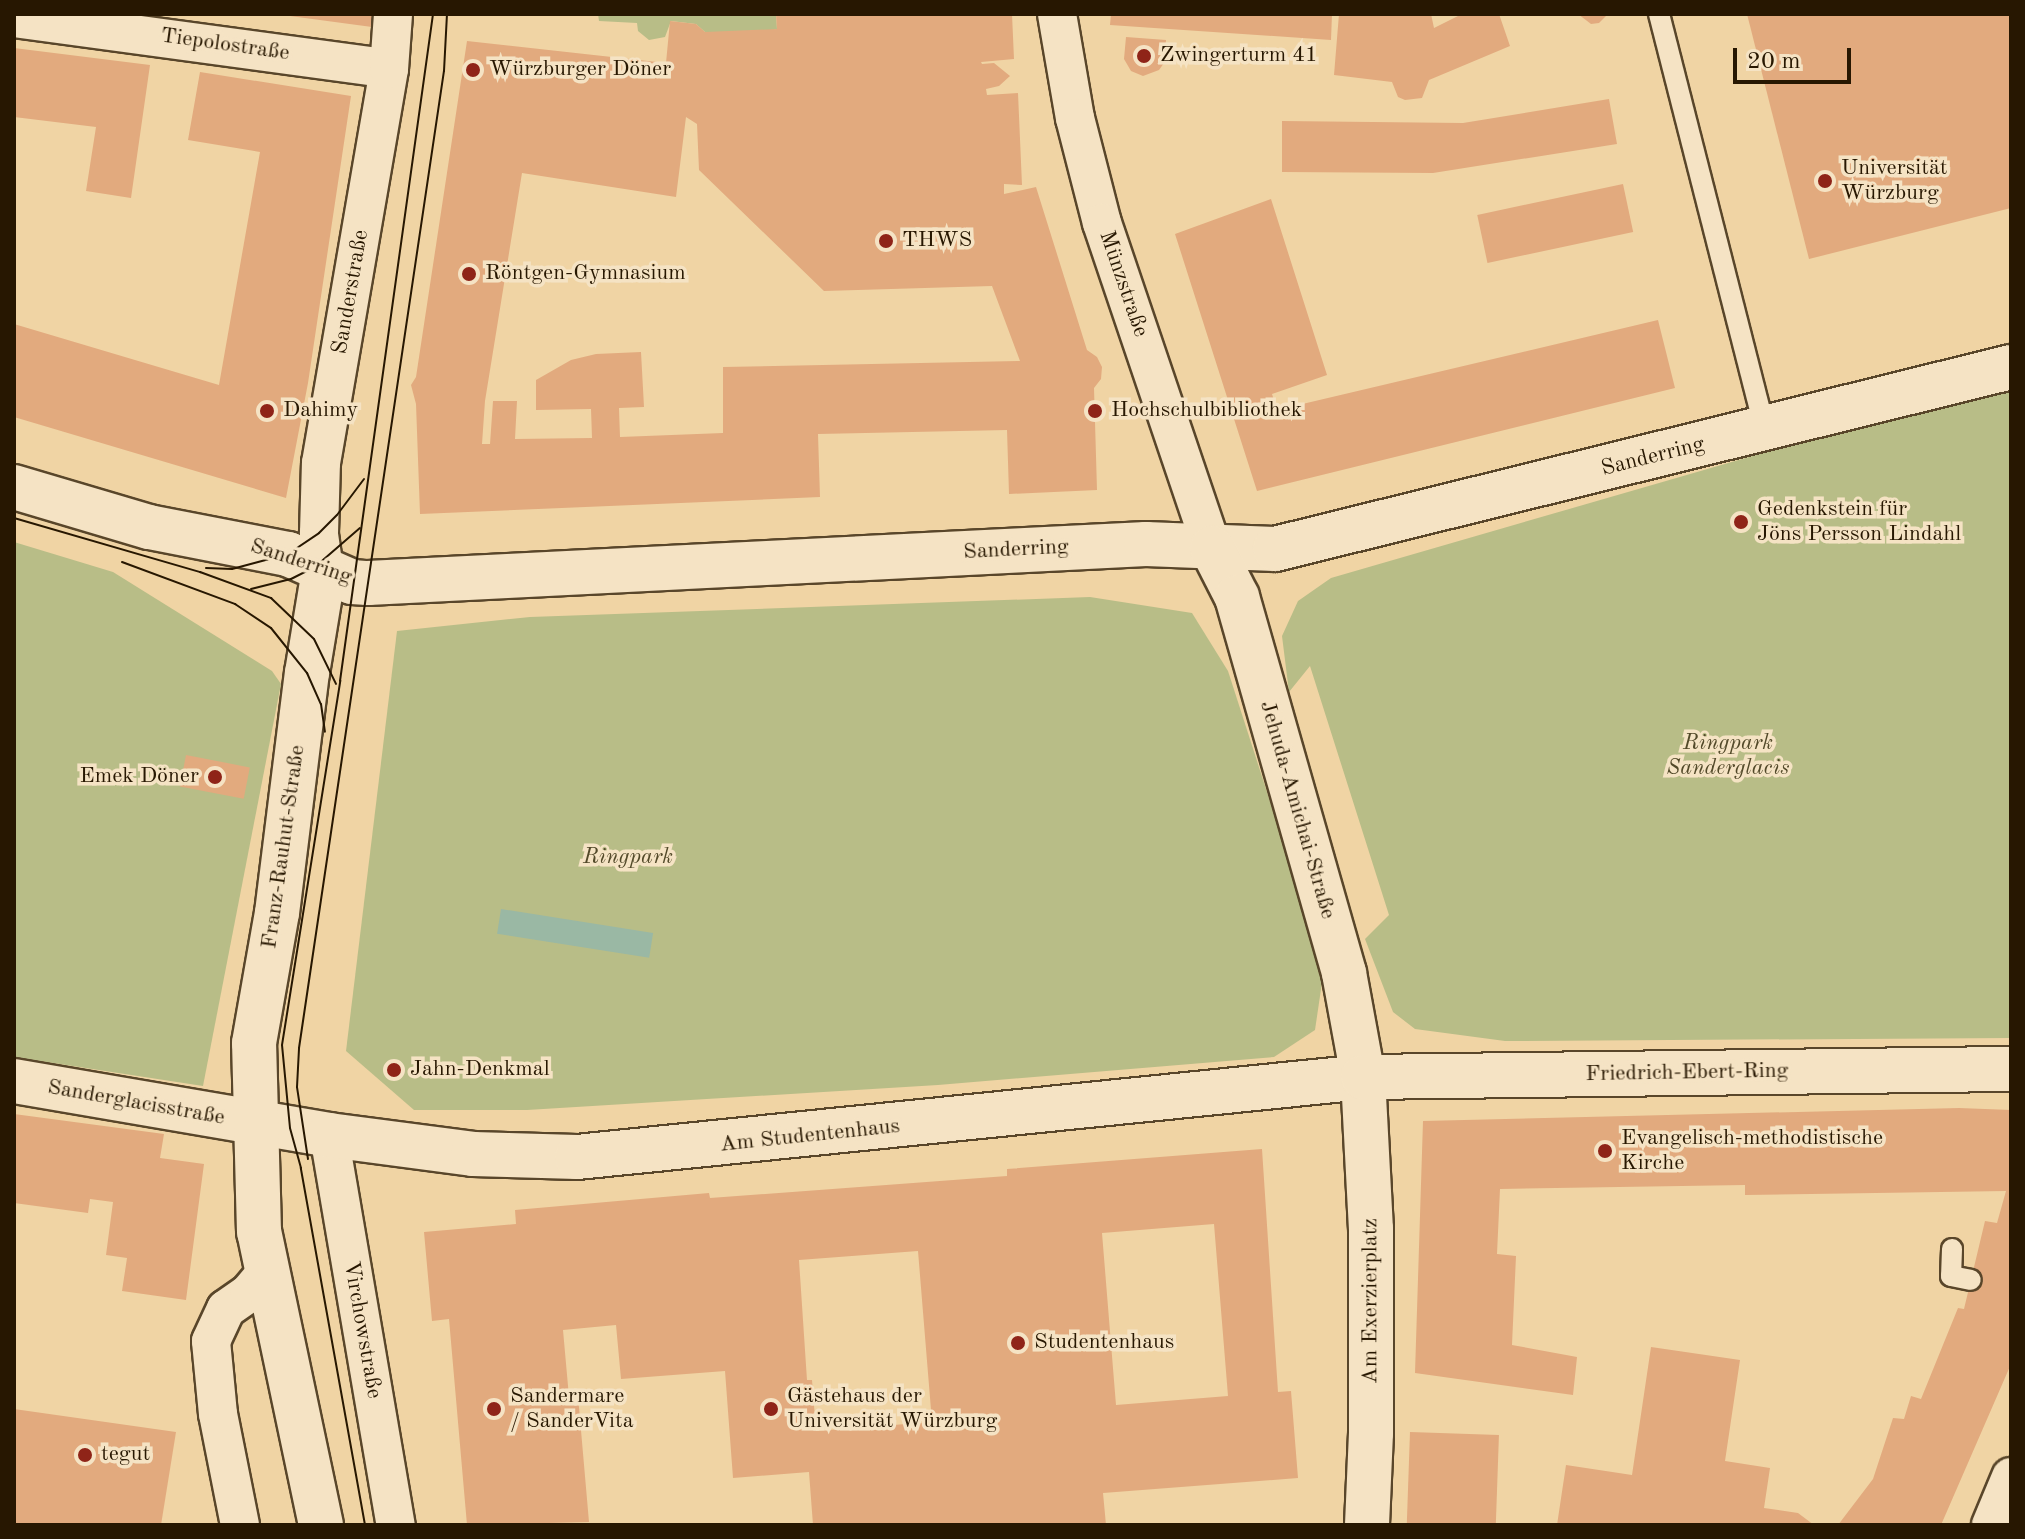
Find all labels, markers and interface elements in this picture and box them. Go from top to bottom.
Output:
street label: Tiepolostraße [159,23,291,67]
scale bar [1737,32,1855,82]
place label: Zwingerturm 41 [1160,43,1318,69]
marker: Zwingerturm 41 [1135,47,1153,65]
text: 20 m [1747,50,1801,74]
place label: Würzburger Döner [489,57,671,83]
marker: Würzburger Döner [464,61,482,79]
place label: Universität Würzburg [1841,155,1947,206]
marker: Universität Würzburg [1816,172,1834,190]
street label: Münzstraße [1093,227,1153,341]
street label: Sanderstraße [327,228,375,356]
place label: THWS [902,228,972,254]
marker: THWS [877,232,895,250]
place label: Röntgen-Gymnasium [485,261,686,287]
marker: Röntgen-Gymnasium [460,265,478,283]
place label: Dahimy [283,398,358,424]
place label: Hochschulbibliothek [1111,398,1302,424]
marker: Dahimy [258,402,276,420]
marker: Hochschulbibliothek [1086,402,1104,420]
street label: Sanderring [1599,431,1707,483]
place label: Gedenkstein für Jöns Persson Lindahl [1757,496,1961,548]
marker: Gedenkstein für Jöns Persson Lindahl [1732,513,1750,531]
street label: Sanderring [247,533,355,591]
street label: Sanderring [963,534,1069,566]
street label: Jehuda-Amichai-Straße [1253,698,1341,922]
park label: Ringpark Sanderglacis [1667,730,1789,782]
street label: Franz-Rauhut-Straße [257,744,311,950]
place label: Emek Döner [80,764,199,790]
marker: Emek Döner [206,768,224,786]
park label: Ringpark [583,845,673,871]
place label: Jahn-Denkmal [410,1057,550,1083]
street label: Friedrich-Ebert-Ring [1585,1058,1789,1088]
marker: Jahn-Denkmal [385,1061,403,1079]
street label: Sanderglacisstraße [45,1074,227,1132]
street label: Am Studentenhaus [719,1113,901,1159]
place label: Evangelisch-methodistische Kirche [1621,1125,1883,1176]
marker: Evangelisch-methodistische Kirche [1596,1142,1614,1160]
street label: Am Exerzierplatz [1358,1218,1384,1384]
street label: Virchowstraße [337,1259,387,1401]
place label: Studentenhaus [1034,1330,1174,1356]
marker: Studentenhaus [1009,1334,1027,1352]
place label: Sandermare / SanderVita [510,1383,634,1434]
place label: Gästehaus der Universität Würzburg [787,1383,997,1434]
marker: Sandermare / SanderVita [485,1400,503,1418]
marker: Gästehaus der Universität Würzburg [762,1400,780,1418]
place label: tegut [101,1442,150,1468]
marker: tegut [76,1446,94,1464]

